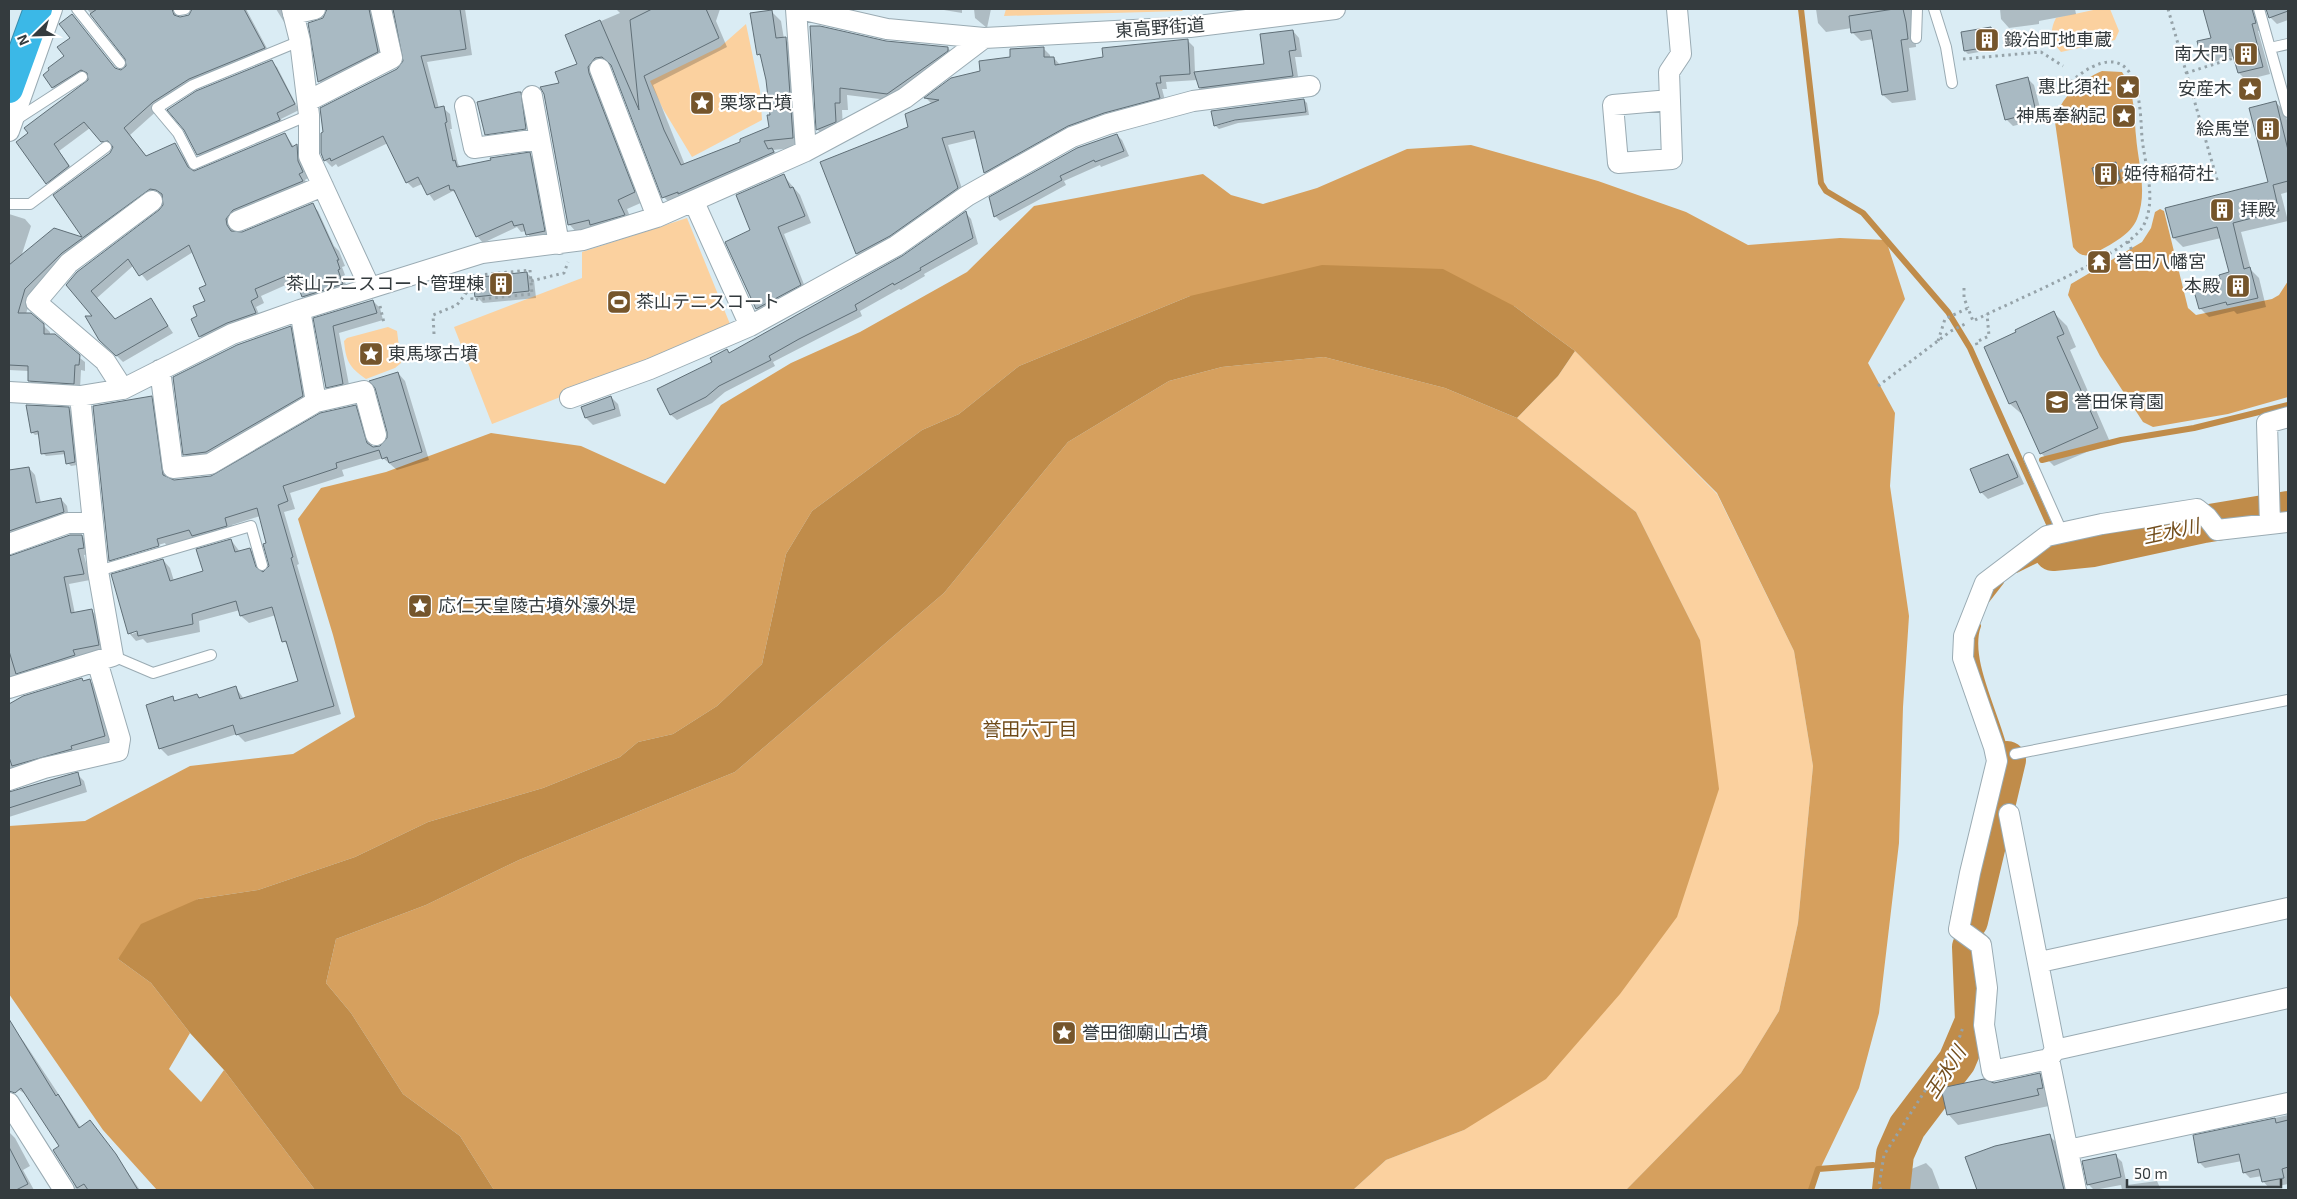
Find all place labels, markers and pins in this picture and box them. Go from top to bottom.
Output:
building icon: 鍛冶町地車蔵 [1974,27,2000,53]
place label: 鍛冶町地車蔵 [2004,28,2112,50]
building icon: 南大門 [2233,41,2259,67]
place label: 南大門 [2174,42,2228,64]
place icon: 惠比須社 [2115,74,2141,100]
place label: 惠比須社 [2038,75,2110,97]
place icon: 安産木 [2237,76,2263,102]
place label: 安産木 [2178,77,2232,99]
place icon: 栗塚古墳 [689,90,715,116]
place label: 栗塚古墳 [720,91,792,113]
place icon: 神馬奉納記 [2111,103,2137,129]
place label: 神馬奉納記 [2016,104,2106,126]
building icon: 絵馬堂 [2255,116,2281,142]
place label: 絵馬堂 [2196,117,2250,139]
building icon: 姫待稲荷社 [2093,161,2119,187]
place label: 姫待稲荷社 [2124,162,2214,184]
building icon: 拝殿 [2209,197,2235,223]
place label: 拝殿 [2240,198,2276,220]
temple icon: 誉田八幡宮 [2086,249,2112,275]
place label: 誉田八幡宮 [2116,250,2206,272]
building icon: 茶山テニスコート管理棟 [488,271,514,297]
place label: 茶山テニスコート管理棟 [286,272,484,294]
building icon: 本殿 [2225,273,2251,299]
place label: 本殿 [2184,274,2220,296]
sports icon: 茶山テニスコート [606,289,632,315]
place label: 茶山テニスコート [636,290,780,312]
place icon: 東馬塚古墳 [358,341,384,367]
place label: 東馬塚古墳 [388,342,478,364]
school or university icon: 誉田保育園 [2044,389,2070,415]
place label: 誉田保育園 [2074,390,2164,412]
place icon: 応仁天皇陵古墳外濠外堤 [407,593,433,619]
place label: 応仁天皇陵古墳外濠外堤 [438,594,636,616]
place icon: 誉田御廟山古墳 [1051,1020,1077,1046]
place label: 誉田御廟山古墳 [1082,1021,1208,1043]

